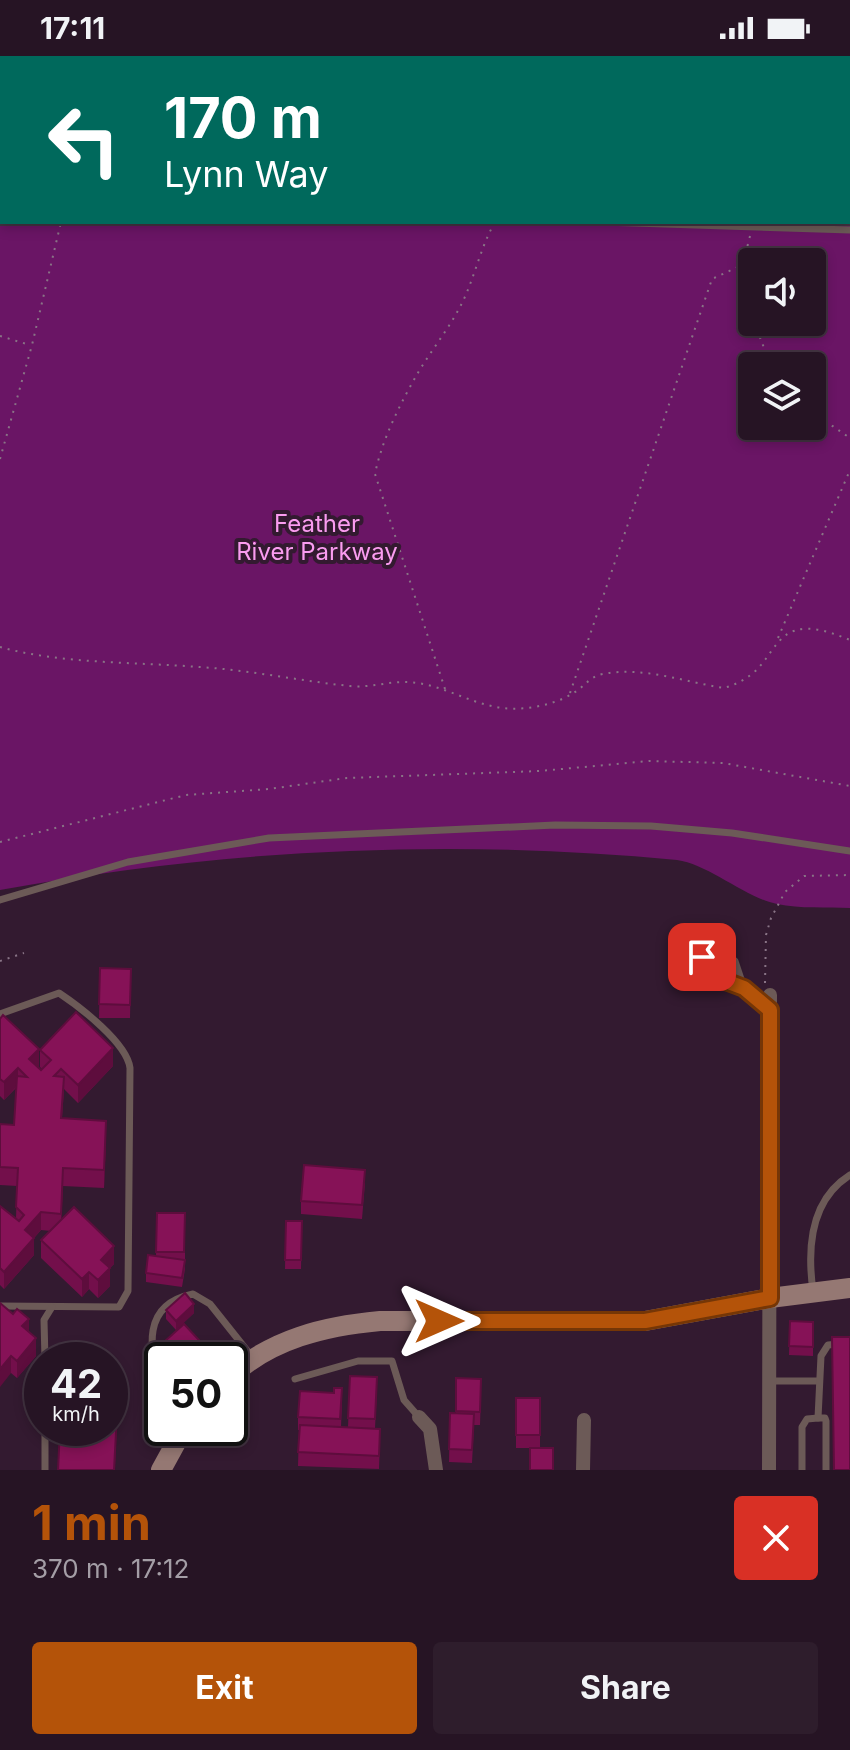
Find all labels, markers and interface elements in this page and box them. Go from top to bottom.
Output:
text: 17:11 [40,10,105,46]
text: 170 m [164,84,322,152]
icon: left [32,88,136,192]
text: Lynn Way [164,152,328,196]
map controls [738,248,826,440]
button: sound [738,248,826,336]
button: layers [738,352,826,440]
park label: Feather River Parkway [236,509,398,566]
pin [668,923,736,991]
icon: arrive [680,935,724,979]
position arrow [397,1279,481,1363]
speed limit sign: 50 [144,1342,248,1446]
text: 42 [50,1359,102,1408]
text: km/h [52,1402,100,1426]
text: 1 min [32,1493,151,1552]
button: close [734,1496,818,1580]
text: 370 m · 17:12 [32,1553,189,1584]
button: Exit [32,1642,417,1734]
button: Share [433,1642,818,1734]

